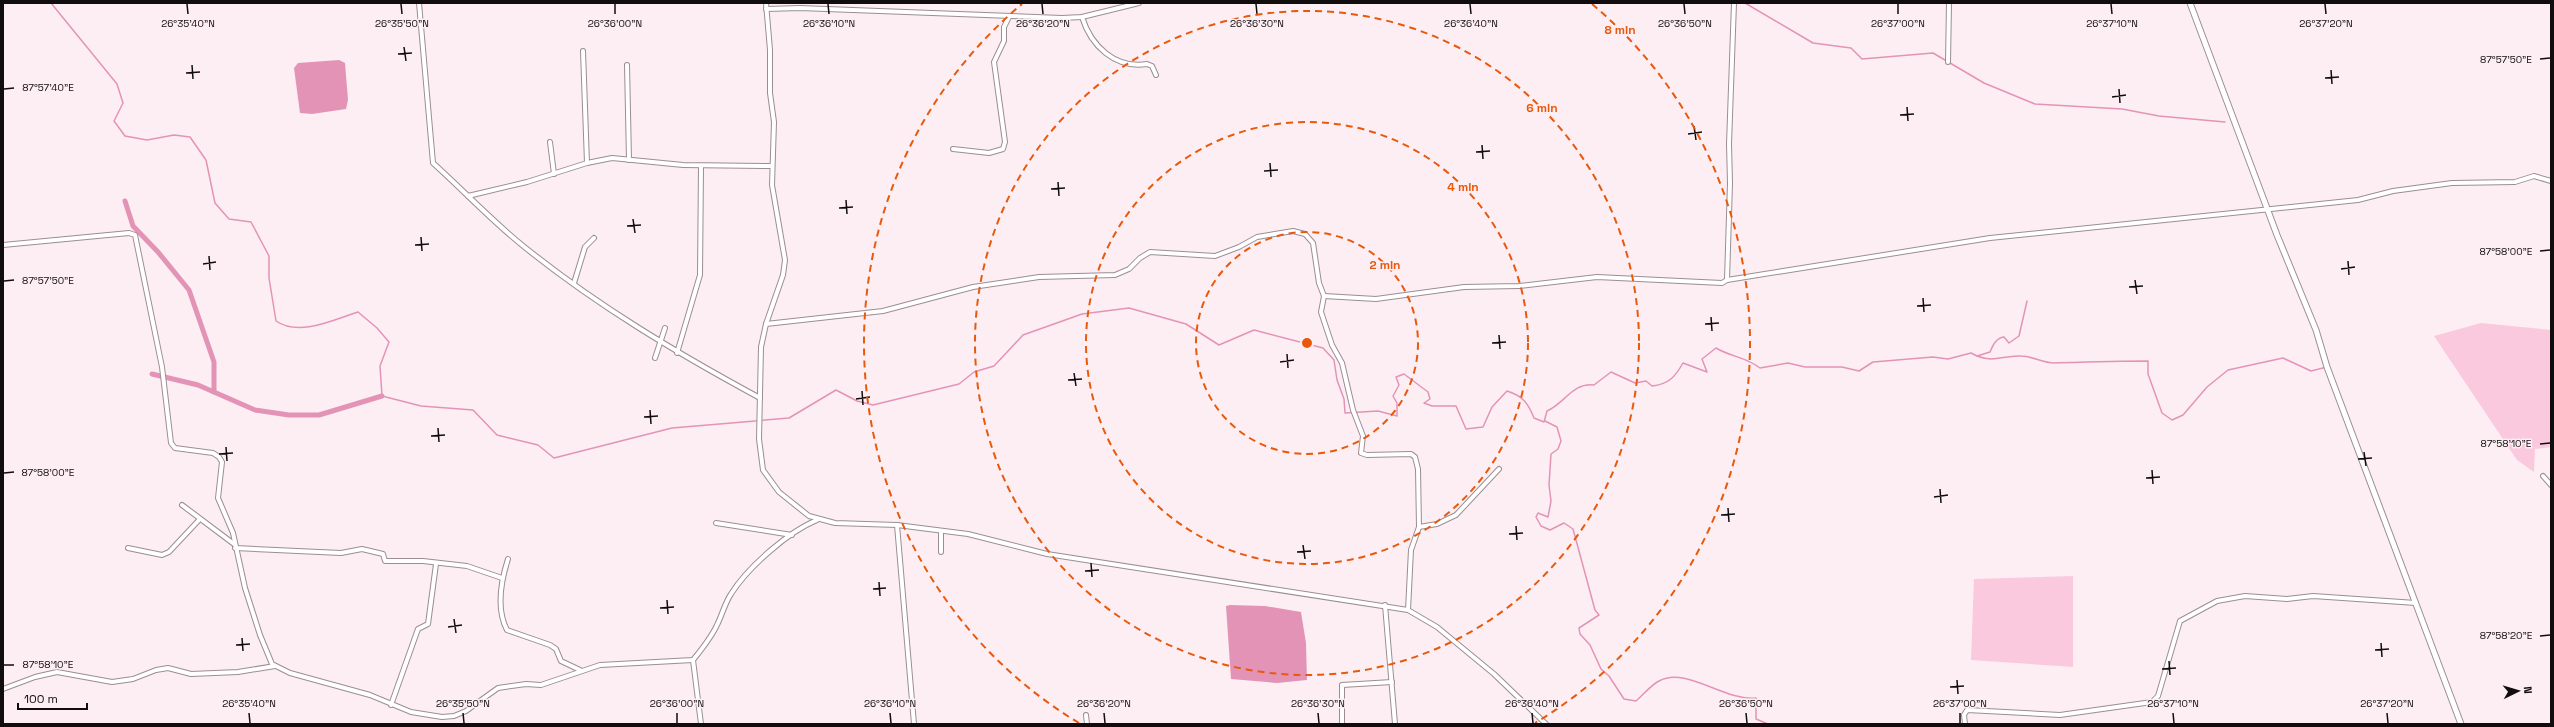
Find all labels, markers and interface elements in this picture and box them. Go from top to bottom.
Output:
text: 26°35'40"N [161,17,215,30]
text: 26°35'50"N [375,17,429,30]
text: 26°36'00"N [588,17,642,30]
text: 26°36'10"N [803,17,855,30]
text: 26°36'20"N [1016,17,1070,30]
text: 26°36'30"N [1230,17,1284,30]
text: 26°36'40"N [1444,17,1498,30]
text: 26°36'50"N [1658,17,1712,30]
text: 26°37'00"N [1871,17,1925,30]
text: 26°37'10"N [2086,17,2138,30]
text: 26°37'20"N [2299,17,2353,30]
text: 8 min [1604,22,1636,38]
text: 87°57'50"E [2480,53,2532,66]
text: 87°57'40"E [22,81,74,94]
text: 6 min [1526,100,1558,116]
text: 4 min [1447,179,1479,195]
text: 87°58'00"E [2480,245,2533,258]
text: 2 min [1369,257,1401,273]
text: 87°57'50"E [22,274,74,287]
centre of rings [1300,336,1314,350]
text: 87°58'10"E [2481,437,2532,450]
text: 87°58'00"E [22,466,75,479]
text: 87°58'20"E [2480,629,2533,642]
text: 87°58'10"E [23,658,74,671]
north arrow [2498,671,2538,711]
scale bar [18,685,87,711]
text: N [2521,686,2535,694]
text: 100 m [24,691,58,707]
text: 26°35'40"N [222,697,276,710]
text: 26°35'50"N [436,697,490,710]
text: 26°36'00"N [650,697,704,710]
text: 26°36'10"N [864,697,916,710]
text: 26°36'20"N [1077,697,1131,710]
text: 26°36'30"N [1291,697,1345,710]
text: 26°36'40"N [1505,697,1559,710]
text: 26°36'50"N [1719,697,1773,710]
text: 26°37'00"N [1933,697,1987,710]
text: 26°37'10"N [2147,697,2199,710]
text: 26°37'20"N [2360,697,2414,710]

